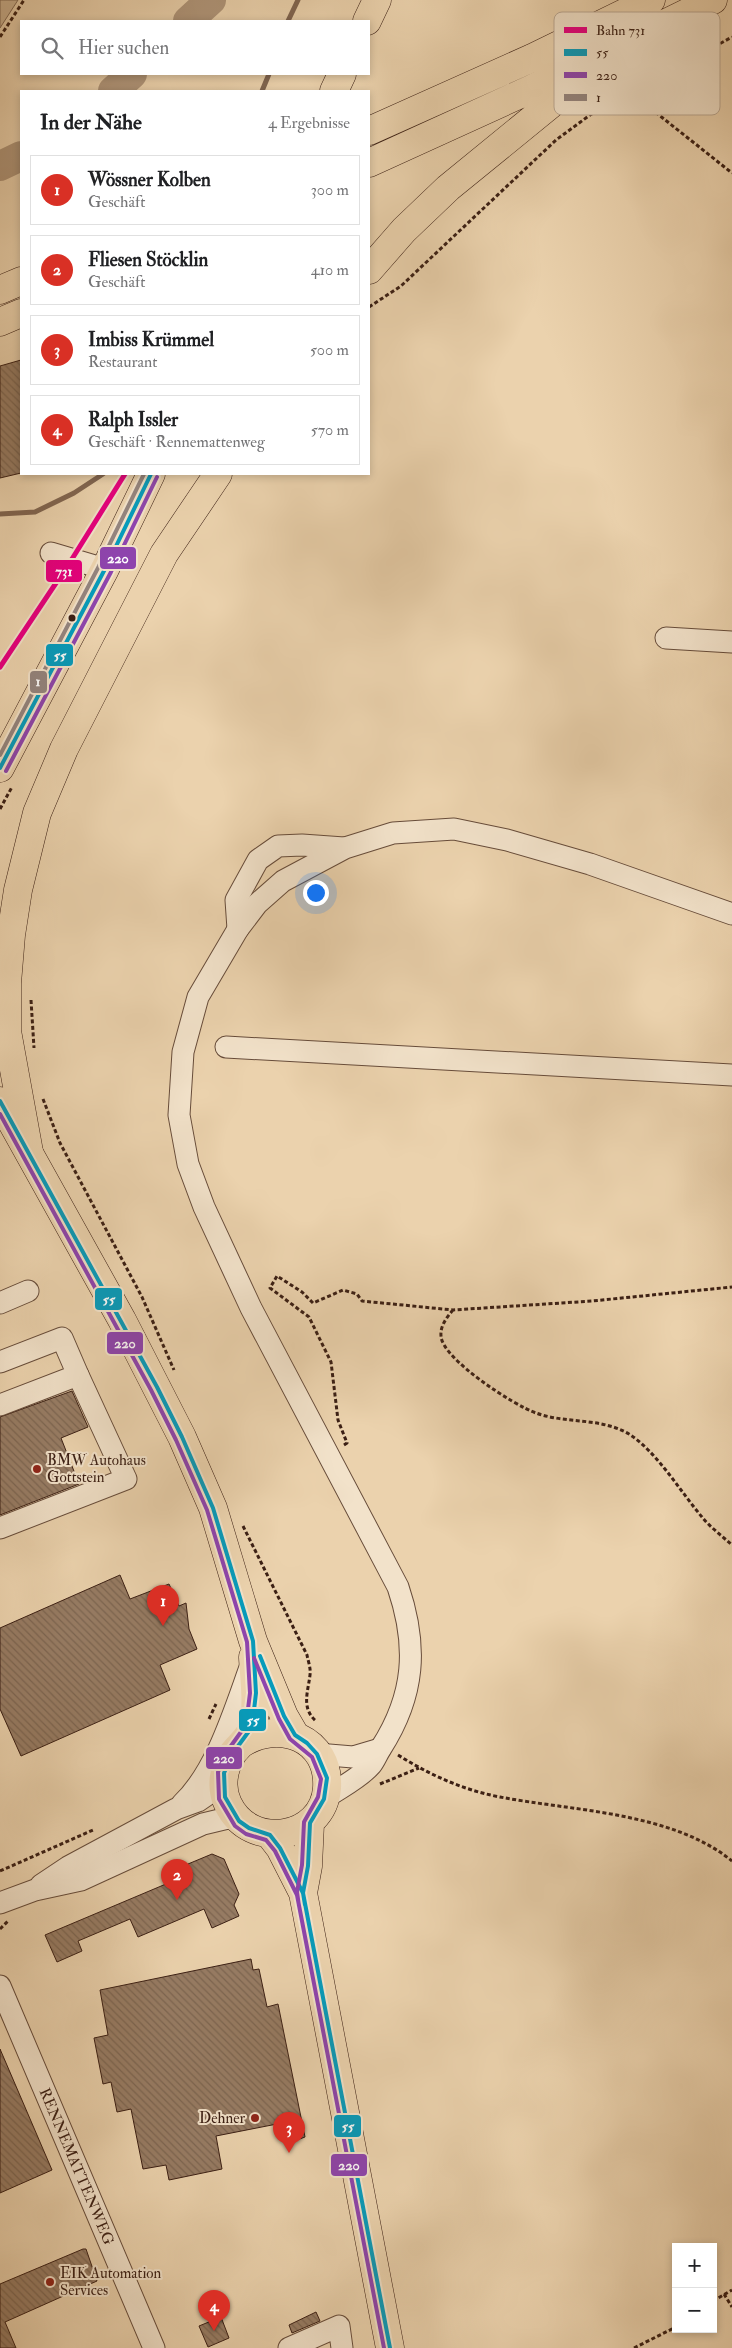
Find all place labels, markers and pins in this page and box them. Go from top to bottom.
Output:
unlabelled marker [67,613,77,623]
place label: BMW Autohaus Gottstein [47,1451,146,1487]
marker: BMW Autohaus Gottstein [31,1463,43,1475]
pin: 1 [147,1585,179,1626]
pin: 2 [161,1859,193,1900]
place label: Dehner [199,2109,245,2128]
marker: Dehner [249,2112,261,2124]
pin: 3 [273,2112,305,2153]
place label: EIK Automation Services [60,2264,162,2300]
marker: EIK Automation Services [44,2276,56,2288]
pin: 4 [198,2290,230,2331]

